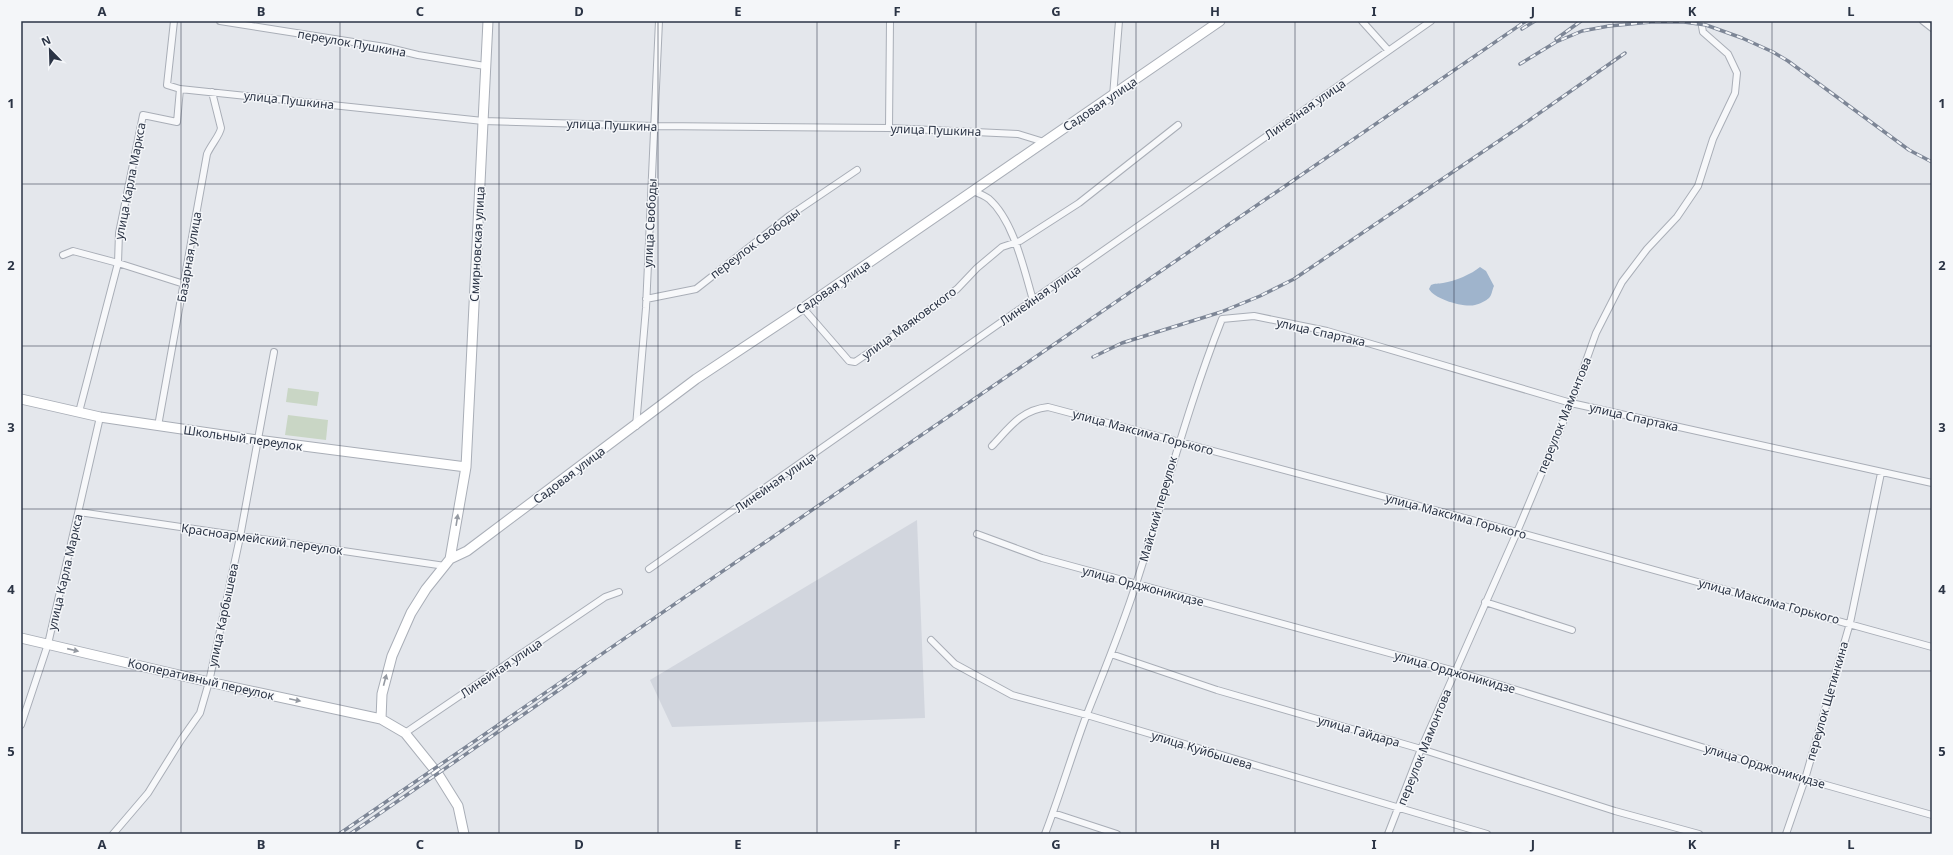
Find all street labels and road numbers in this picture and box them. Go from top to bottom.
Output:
street label: переулок Пушкина [296,25,408,61]
street label: Садовая улица [1059,73,1141,135]
street label: Линейная улица [1261,75,1349,143]
street label: улица Пушкина [243,87,335,113]
street label: улица Пушкина [566,115,658,135]
street label: улица Пушкина [890,120,982,140]
street label: улица Карла Маркса [110,121,150,241]
street label: улица Свободы [639,178,661,268]
street label: Смирновская улица [465,186,489,302]
street label: переулок Свободы [706,203,804,283]
street label: Базарная улица [173,210,205,304]
street label: Садовая улица [792,256,874,318]
street label: Линейная улица [996,261,1084,329]
street label: улица Маяковского [858,283,960,363]
street label: улица Спартака [1275,313,1367,351]
street label: переулок Мамонтова [1533,354,1595,476]
street label: улица Спартака [1588,398,1680,436]
street label: улица Максима Горького [1071,405,1215,459]
street label: Школьный переулок [183,421,304,455]
street label: Садовая улица [529,442,609,508]
street label: Линейная улица [731,448,819,516]
street label: Майский переулок [1135,454,1181,564]
street label: улица Максима Горького [1384,489,1528,543]
street label: улица Карла Маркса [43,512,87,632]
street label: Красноармейский переулок [180,519,344,559]
street label: улица Карбышева [204,562,242,668]
street label: улица Орджоникидзе [1080,562,1206,611]
street label: улица Максима Горького [1697,574,1841,628]
street label: Линейная улица [457,634,545,702]
street label: переулок Щетинкина [1802,639,1852,763]
street label: улица Орджоникидзе [1393,647,1518,698]
street label: Кооперативный переулок [126,654,276,704]
street label: переулок Мамонтова [1393,686,1455,808]
street label: улица Гайдара [1316,711,1402,751]
street label: улица Куйбышева [1149,727,1255,773]
street label: улица Орджоникидзе [1703,740,1828,793]

